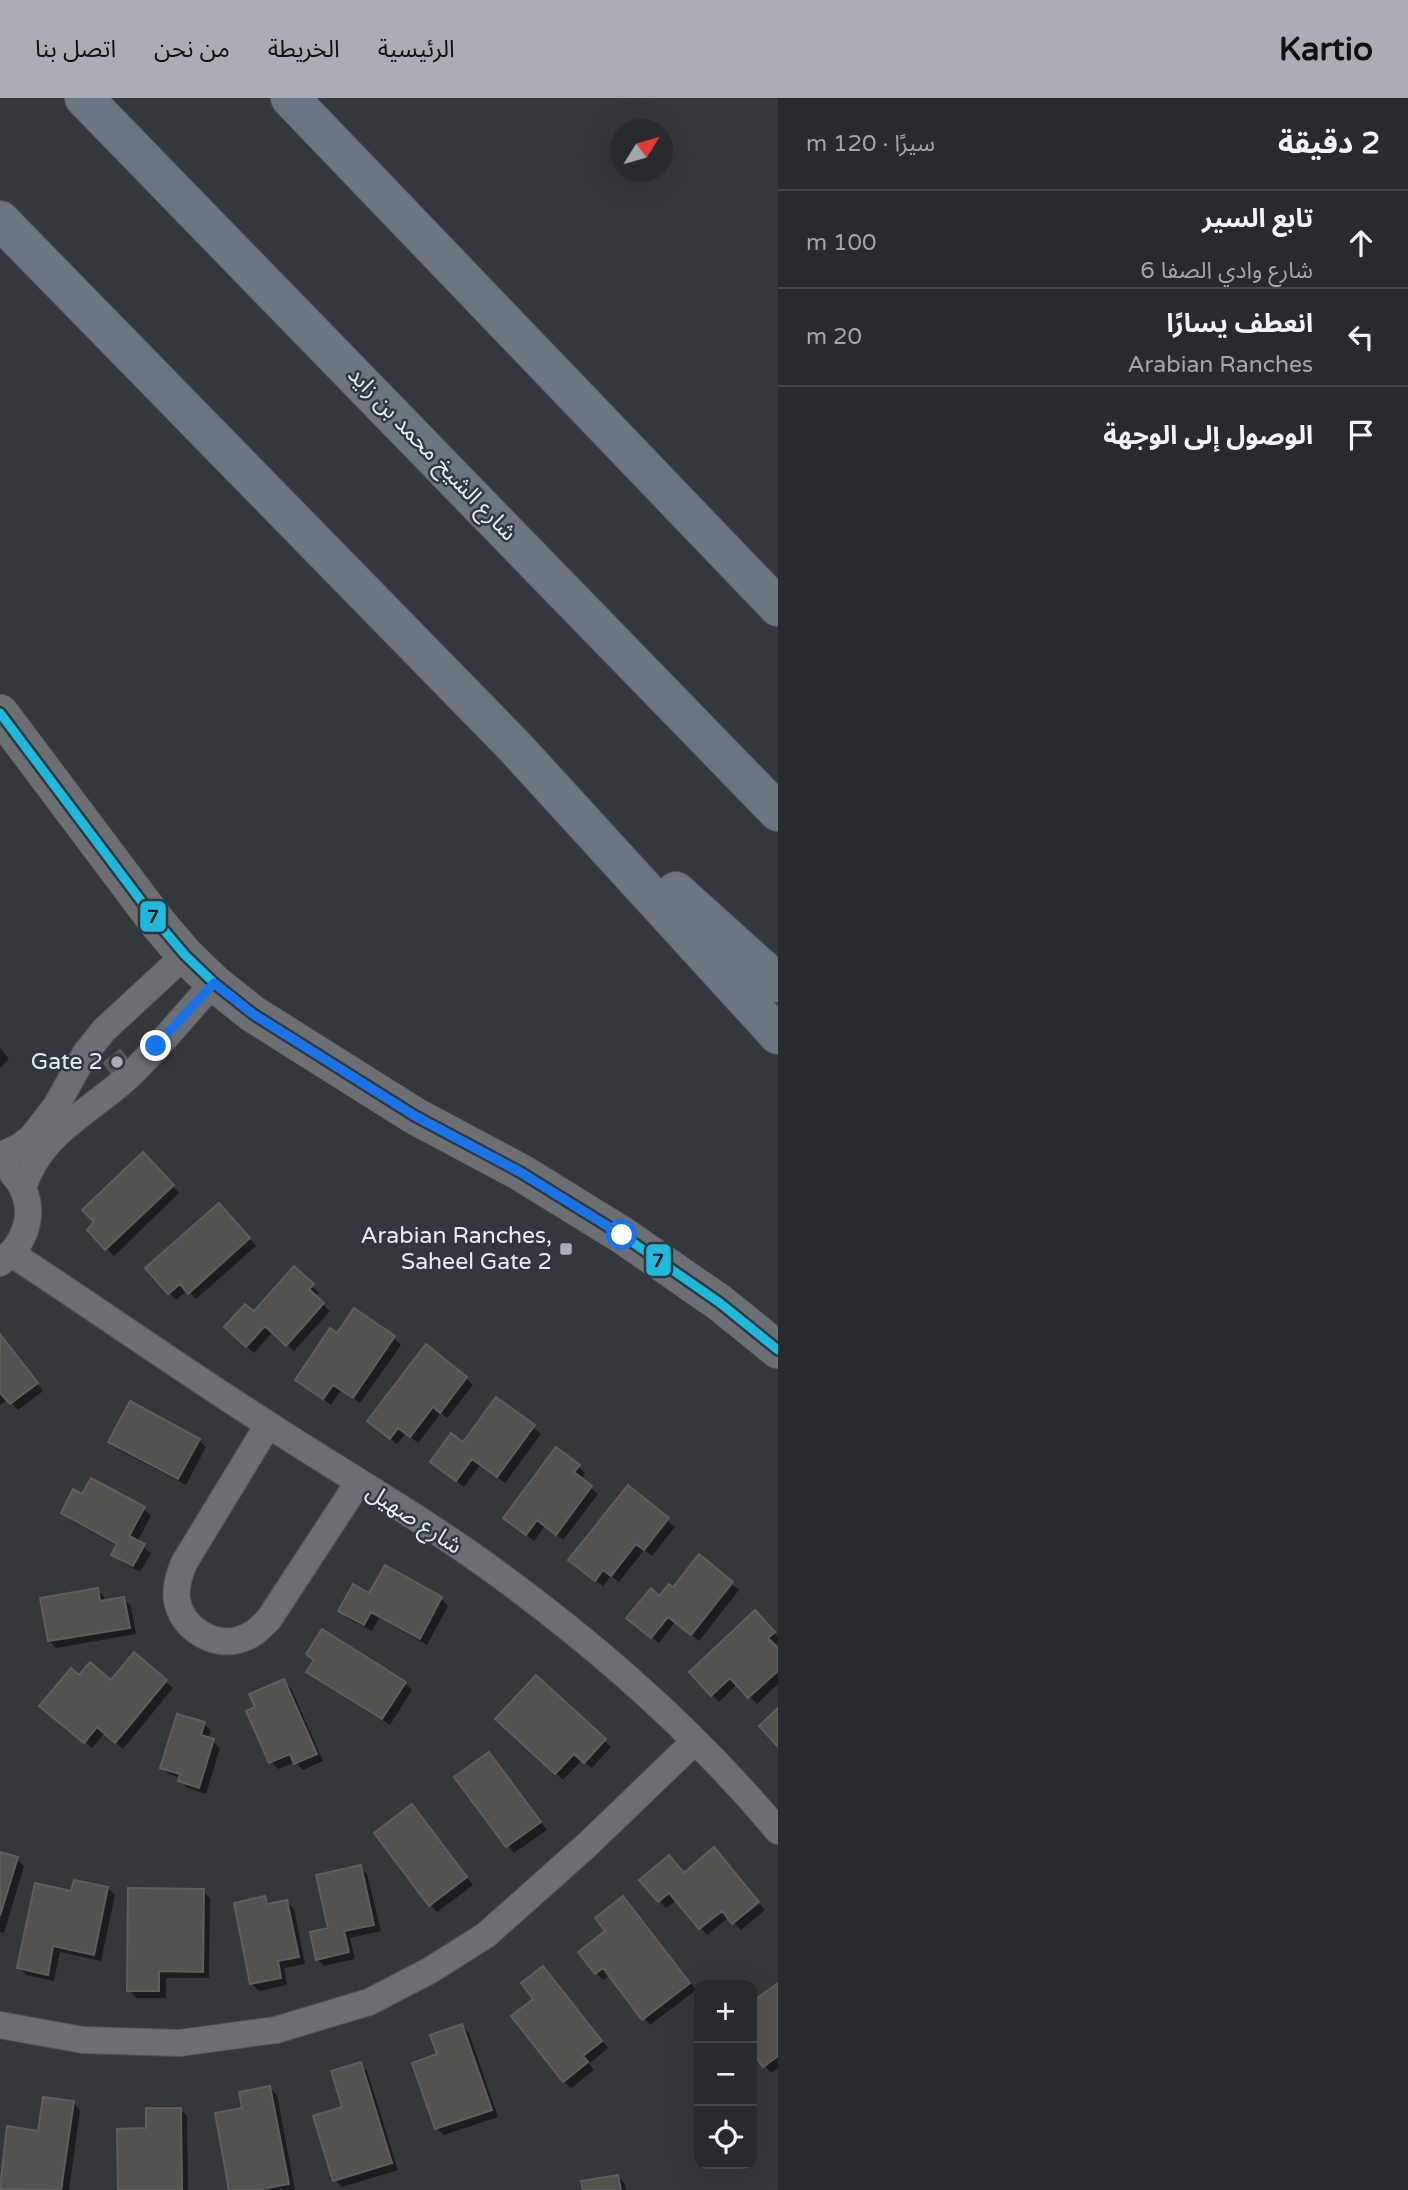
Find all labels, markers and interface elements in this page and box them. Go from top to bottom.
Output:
text: Kartio [1279,30,1373,69]
text: اتصل بنا [35,35,116,64]
text: من نحن [154,35,230,64]
text: الخريطة [268,35,340,64]
text: الرئيسية [378,35,455,64]
north arrow [610,119,673,182]
text: 2 دقيقة [1278,125,1380,162]
text: سيرًا · 120 m [806,130,935,158]
text: تابع السير [1202,203,1313,234]
icon: ahead [1342,224,1380,262]
text: 100 m [806,229,876,257]
text: شارع وادي الصفا 6 [1140,257,1313,285]
text: انعطف يسارًا [1167,308,1313,339]
icon: left [1342,318,1380,356]
text: 20 m [806,323,862,351]
text: Arabian Ranches [1127,351,1313,379]
street label: شارع الشيخ محمد بن زايد [340,361,522,548]
icon: arrive [1342,416,1380,454]
text: الوصول إلى الوجهة [1103,420,1313,451]
line badge: 7 [139,900,167,933]
text: 7 [147,906,159,928]
route end [140,1030,171,1061]
place label: Gate 2 [31,1048,103,1076]
marker: Gate 2 [109,1054,125,1070]
route start [606,1219,637,1250]
place label: Arabian Ranches, Saheel Gate 2 [360,1222,552,1276]
marker: Arabian Ranches, Saheel Gate 2 [558,1241,574,1257]
line badge: 7 [645,1243,672,1277]
text: 7 [652,1250,664,1272]
street label: شارع صهيل [360,1478,467,1562]
map controls [694,1980,757,2169]
button: + [694,1980,757,2043]
button: − [694,2043,757,2106]
button: locate [694,2106,757,2169]

